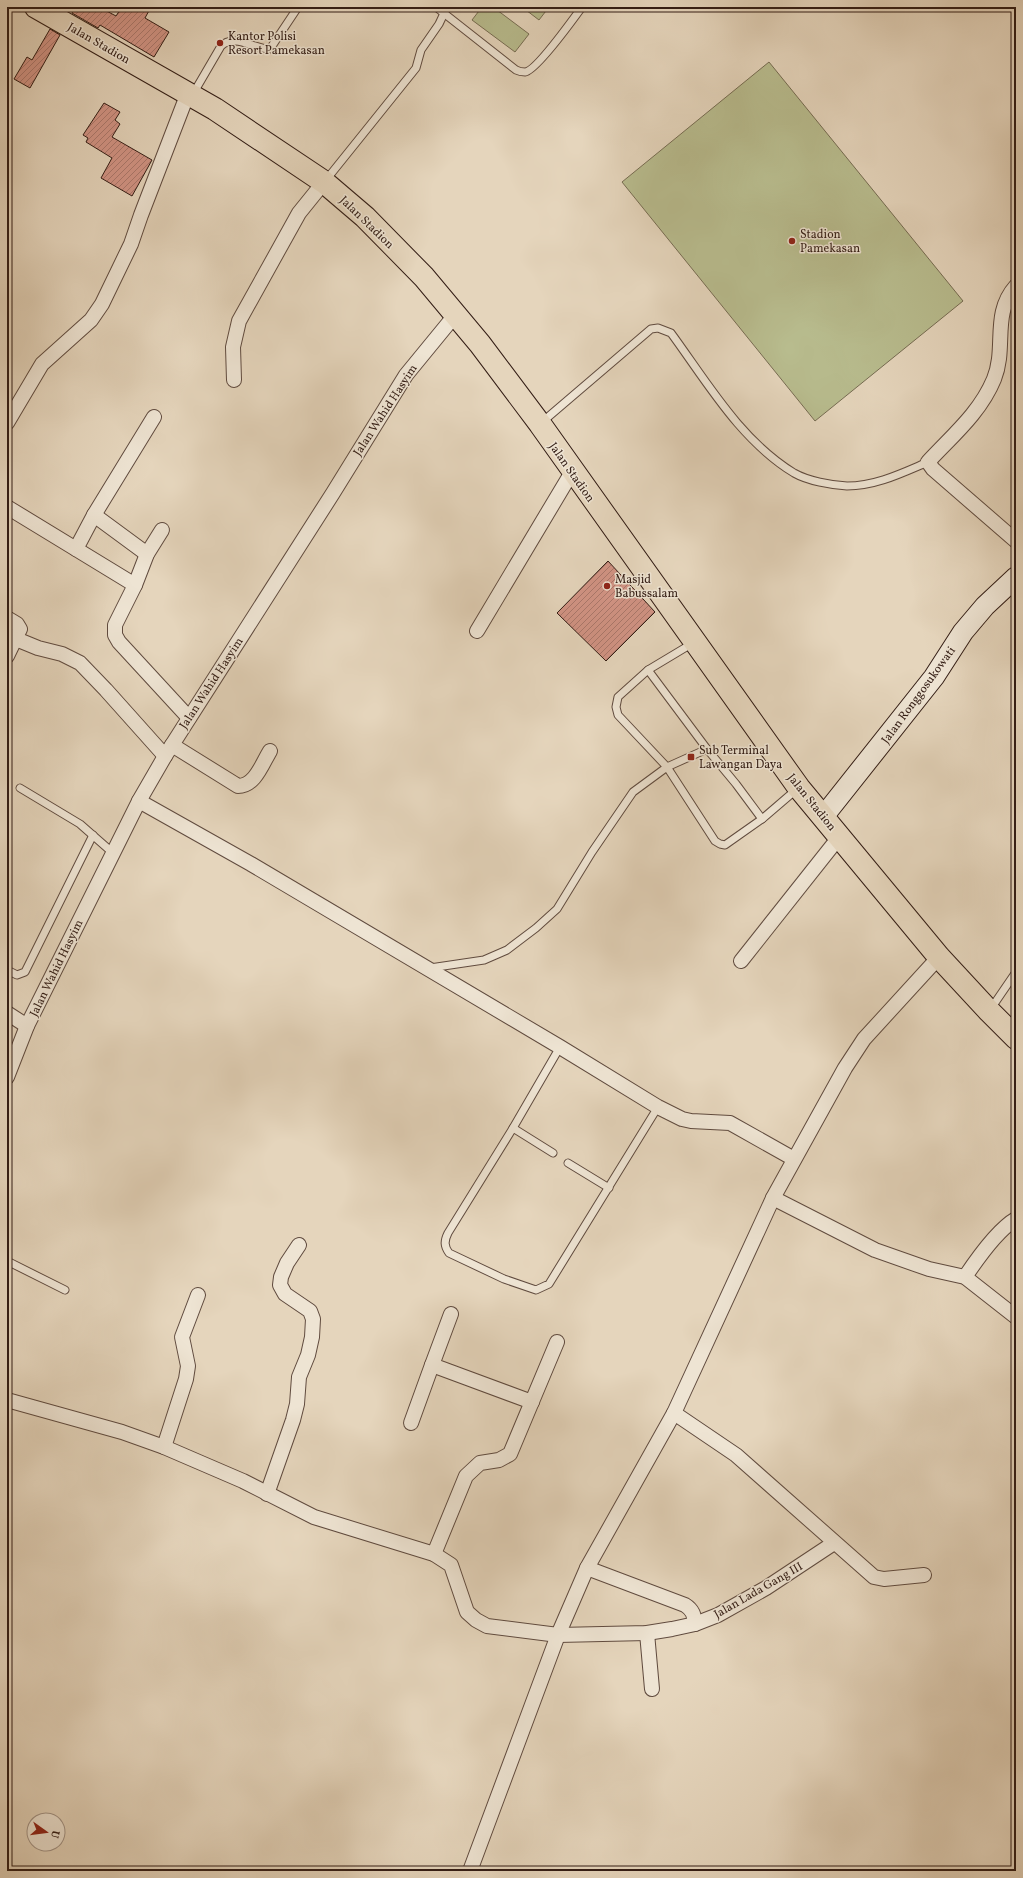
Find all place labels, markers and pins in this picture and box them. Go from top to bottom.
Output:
place label: Kantor Polisi Resort Pamekasan [228,29,325,59]
marker: Kantor Polisi Resort Pamekasan [215,38,225,48]
place label: Stadion Pamekasan [800,227,860,257]
marker: Stadion Pamekasan [787,236,797,246]
place label: Masjid Babussalam [615,572,679,602]
marker: Masjid Babussalam [602,581,612,591]
place label: Sub Terminal Lawangan Daya [699,743,782,773]
marker: Sub Terminal Lawangan Daya [686,752,696,762]

